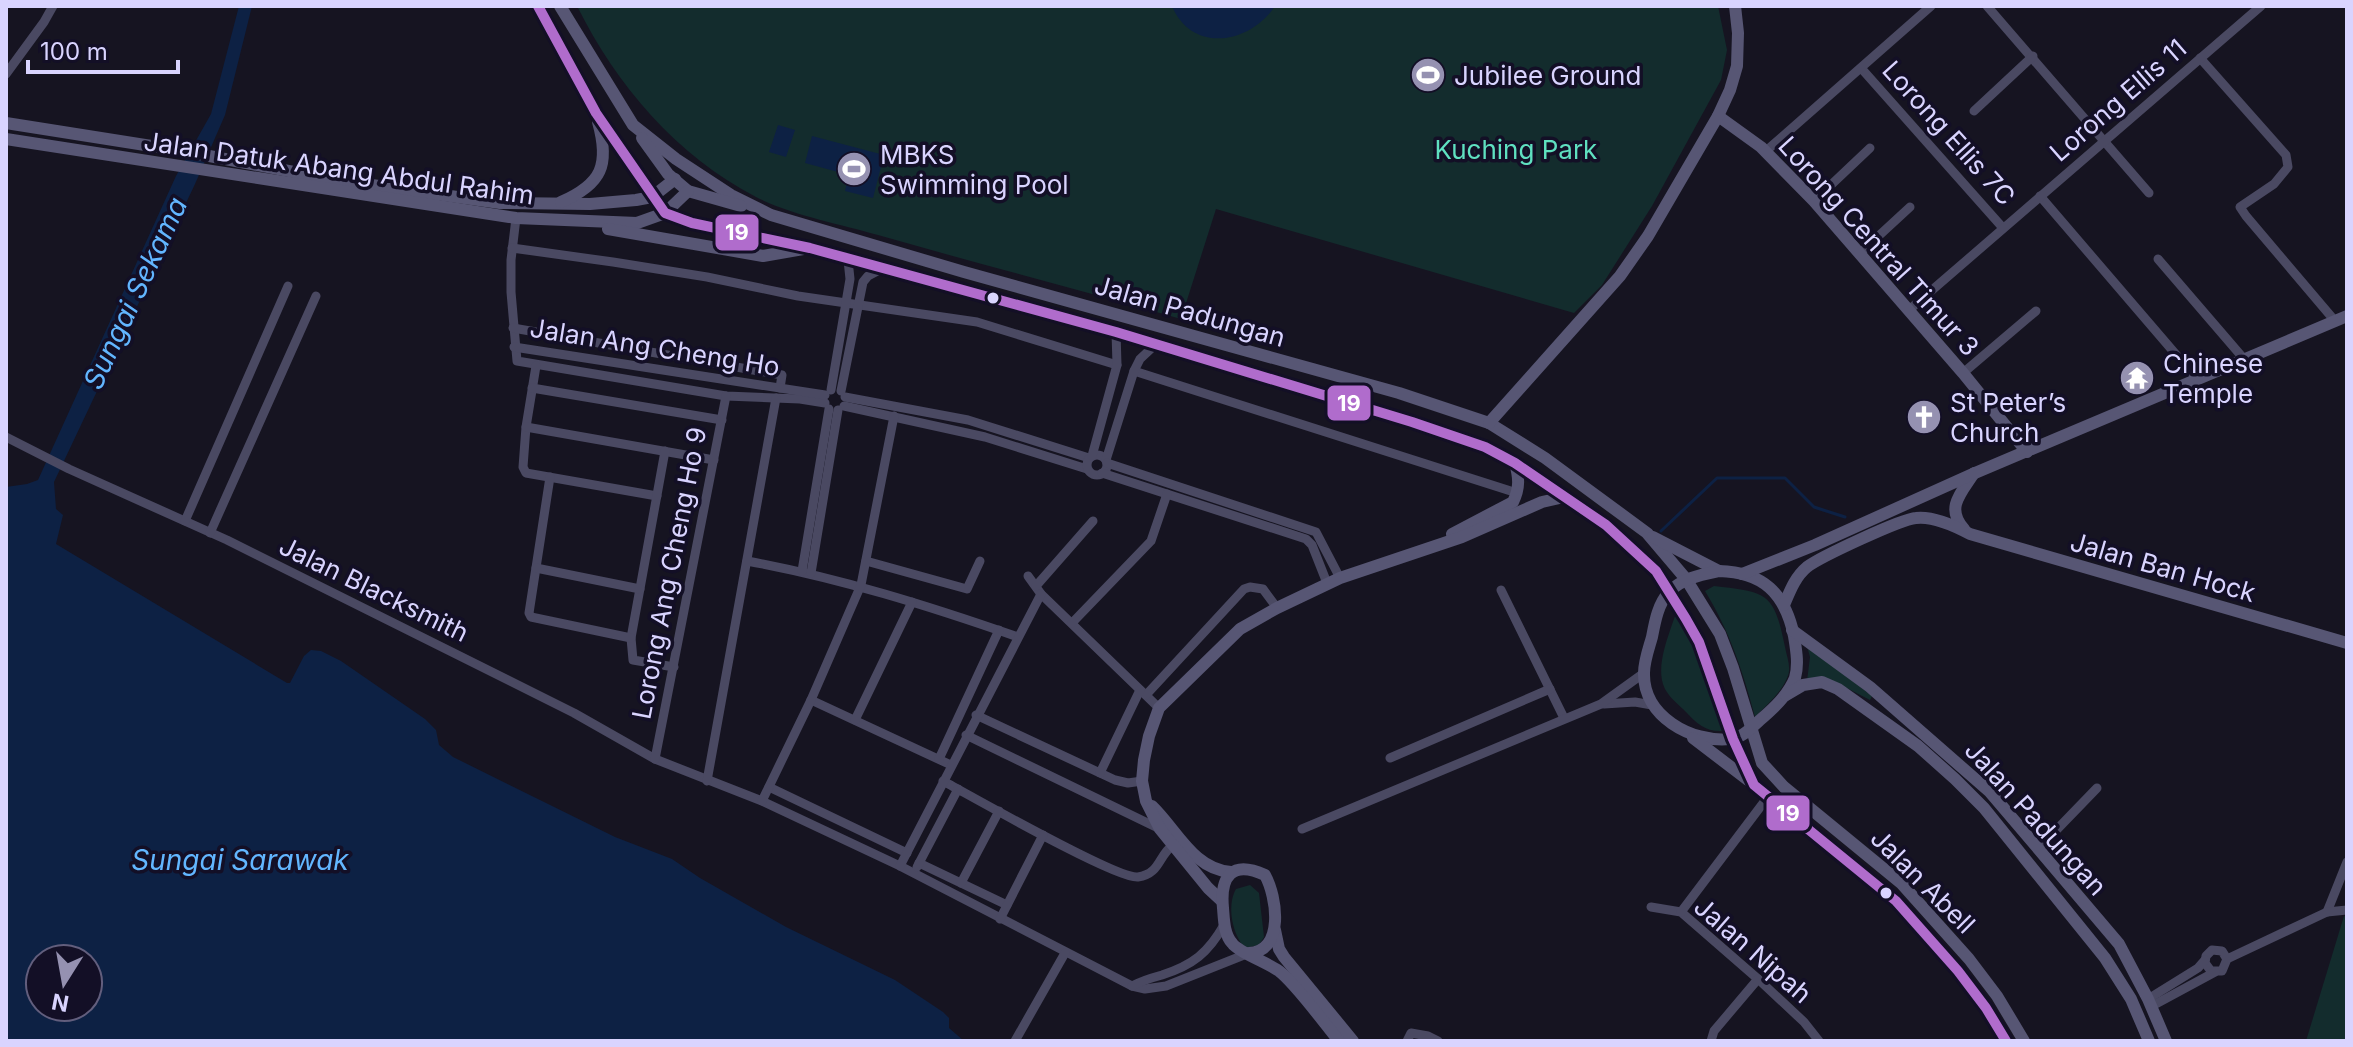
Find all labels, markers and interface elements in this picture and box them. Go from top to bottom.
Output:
scale bar [28,24,178,74]
street label: Lorong Ellis 11 [2043,32,2193,168]
text: 100 m [40,37,108,66]
street label: Lorong Ellis 7C [1876,55,2022,211]
sports icon: Jubilee Ground [1409,56,1447,94]
place label: Jubilee Ground [1454,60,1641,91]
street label: Jalan Datuk Abang Abdul Rahim [142,125,536,211]
street label: Lorong Central Timur 3 [1772,130,1986,362]
park label: Kuching Park [1435,134,1597,165]
place label: MBKS Swimming Pool [880,139,1069,200]
sports icon: MBKS Swimming Pool [835,150,873,188]
water label: Sungai Sekama [76,192,194,394]
line badge: 19 [714,213,760,252]
text: 19 [725,219,749,245]
street label: Jalan Padungan [1091,269,1289,353]
unlabelled marker [985,290,1001,306]
street label: Jalan Ang Cheng Ho [528,312,782,382]
place label: Chinese Temple [2163,348,2263,409]
temple icon: Chinese Temple [2118,359,2156,397]
line badge: 19 [1326,384,1372,422]
place label: St Peter’s Church [1950,387,2066,448]
text: 19 [1337,390,1361,416]
church icon: St Peter’s Church [1905,398,1943,436]
street label: Lorong Ang Cheng Ho 9 [625,424,713,722]
street label: Jalan Ban Hock [2067,526,2259,608]
street label: Jalan Blacksmith [274,530,474,648]
street label: Jalan Padungan [1959,735,2113,901]
line badge: 19 [1765,794,1811,832]
text: 19 [1776,800,1800,826]
street label: Jalan Abell [1864,822,1982,940]
water label: Sungai Sarawak [131,843,349,877]
unlabelled marker [1878,885,1894,901]
street label: Jalan Nipah [1688,891,1818,1009]
north arrow [24,943,104,1023]
text: N [49,988,71,1017]

